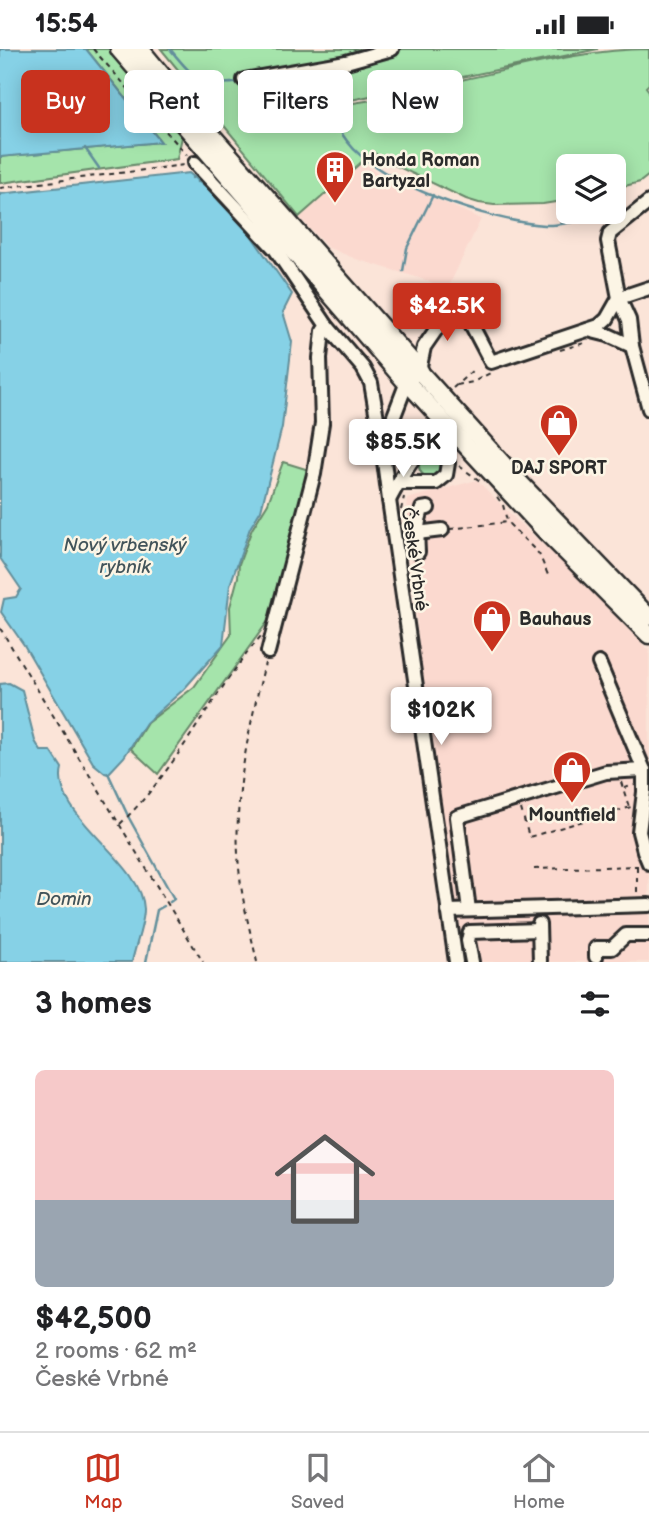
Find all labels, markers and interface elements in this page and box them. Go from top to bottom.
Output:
text: 15:54 [35,9,98,40]
chip: Buy [21,70,110,133]
chip: Rent [124,70,224,133]
chip: Filters [238,70,353,133]
chip: New [367,70,463,133]
building icon: Honda Roman Bartyzal [314,149,356,204]
place label: Honda Roman Bartyzal [362,150,480,192]
map controls [556,154,626,224]
button: layers [556,154,626,224]
pin: $42.5K [390,283,504,343]
text: $42.5K [409,292,485,320]
shop icon: DAJ SPORT [538,402,580,457]
pin: $85.5K [346,419,460,479]
text: $85.5K [365,428,441,456]
place label: DAJ SPORT [511,458,608,479]
street label: České Vrbné [397,505,434,613]
water label: Nový vrbenský rybník [63,534,187,579]
shop icon: Bauhaus [471,598,513,653]
place label: Bauhaus [519,609,591,630]
pin: $102K [392,687,490,747]
text: $102K [407,696,475,724]
shop icon: Mountfield [551,749,593,804]
place label: Mountfield [528,805,616,826]
water label: Domin [36,888,92,911]
icon: filters [576,985,614,1023]
text: 3 homes [35,986,152,1022]
icon: home [262,1116,388,1242]
text: $42,500 [35,1301,152,1337]
text: 2 rooms · 62 m² [35,1337,197,1365]
text: České Vrbné [35,1365,169,1393]
tab: Map [84,1449,122,1514]
tab: Saved [291,1449,344,1514]
tab: Home [513,1449,565,1514]

